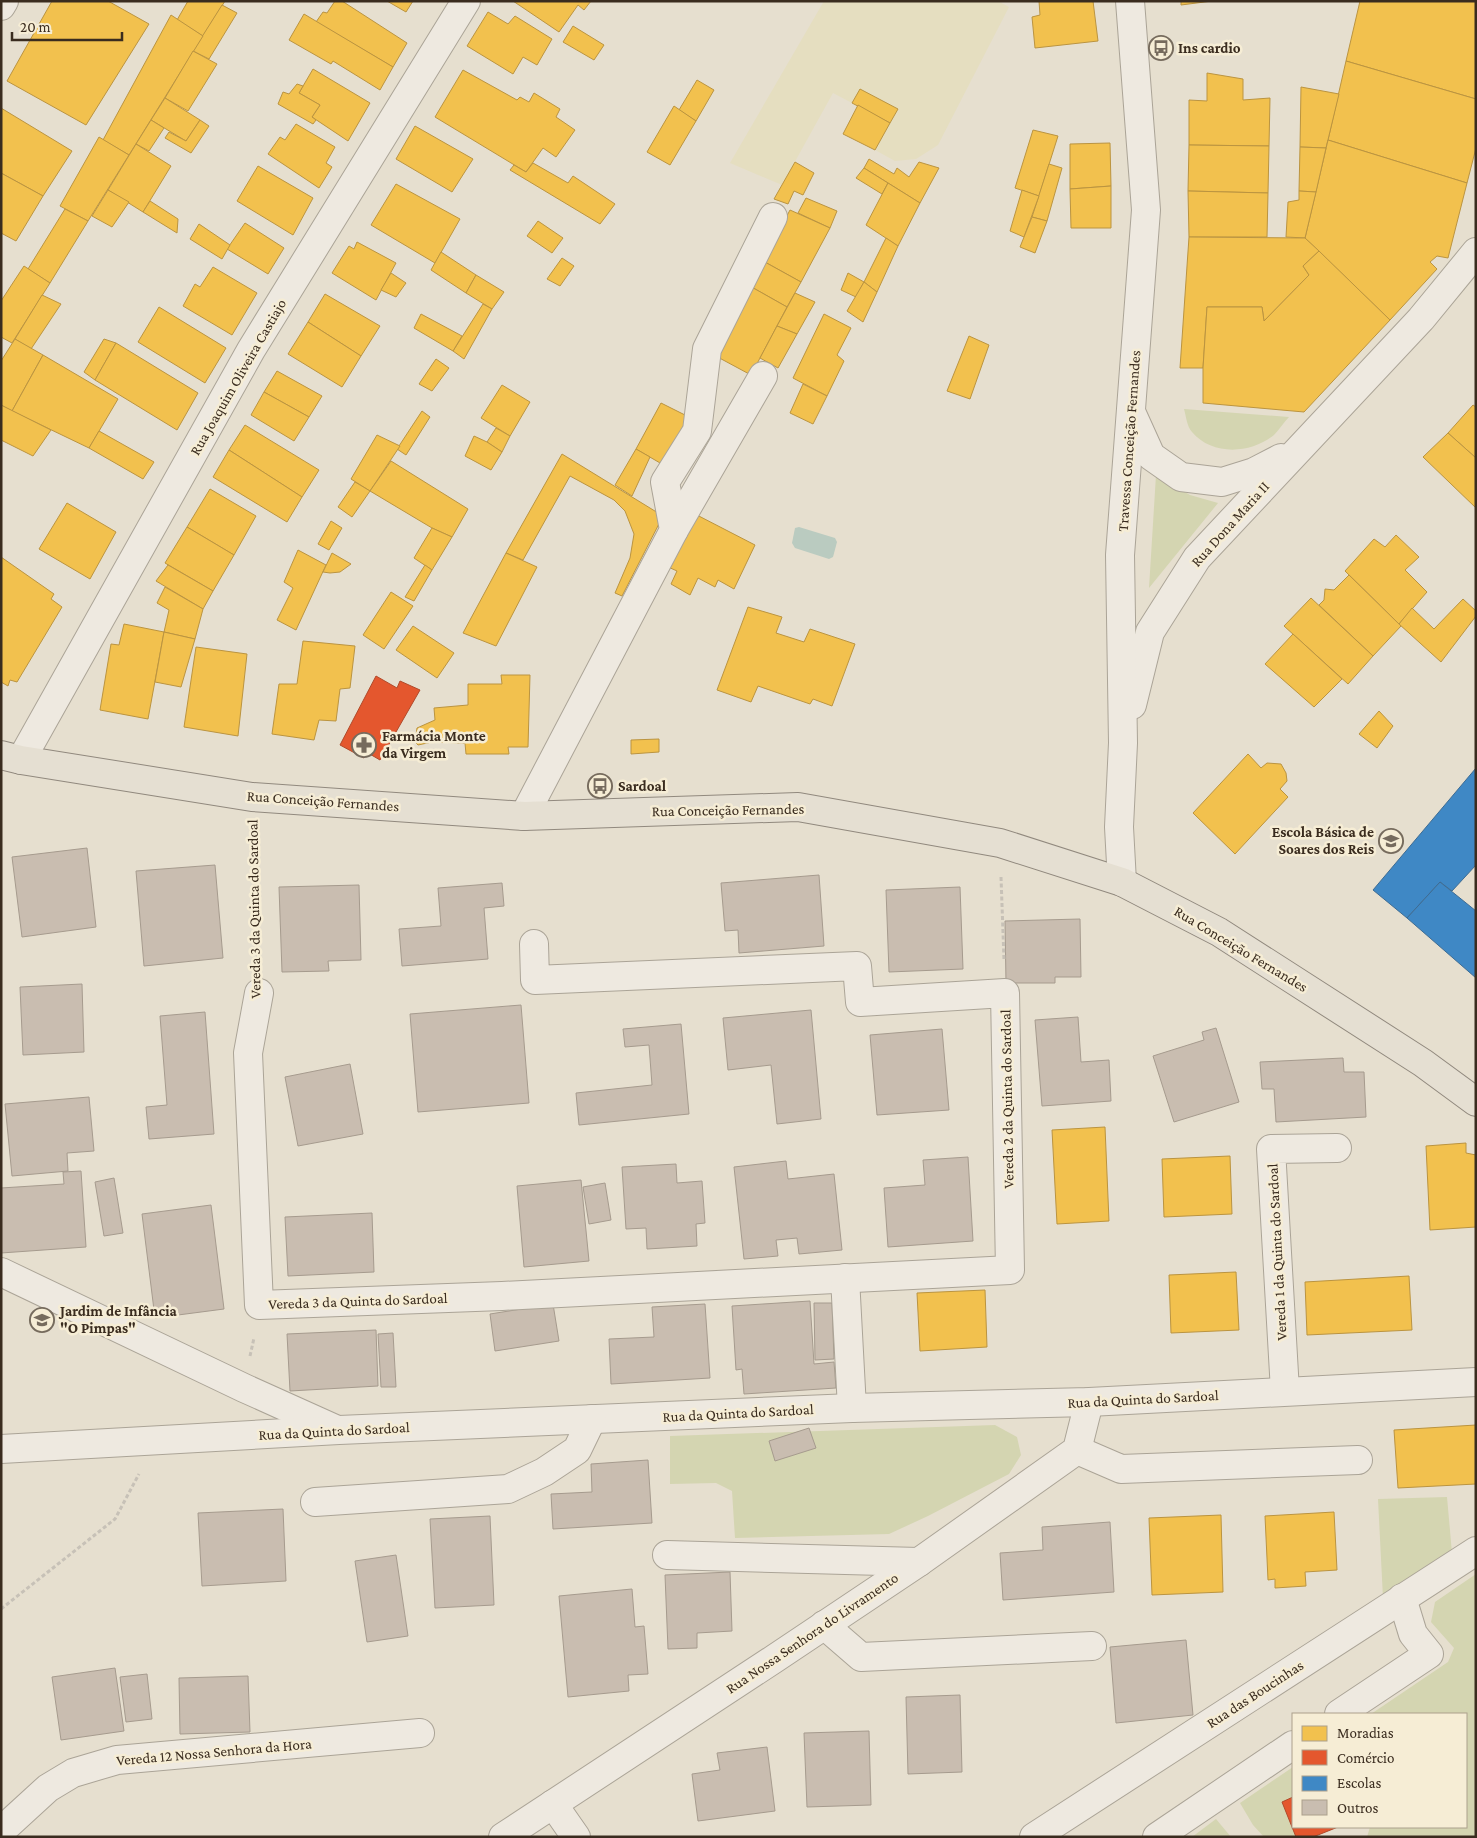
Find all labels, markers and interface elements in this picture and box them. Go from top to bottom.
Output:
scale bar [12,10,122,42]
text: 20 m [20,19,51,35]
bus stop icon: Ins cardio [1148,35,1174,61]
place label: Ins cardio [1178,40,1241,56]
street label: Rua Joaquim Oliveira Castiajo [187,296,290,458]
street label: Travessa Conceição Fernandes [1115,350,1144,532]
street label: Rua Dona Maria II [1188,478,1272,570]
place label: Farmácia Monte da Virgem [382,728,486,761]
pharmacy icon: Farmácia Monte da Virgem [351,732,377,758]
bus stop icon: Sardoal [587,773,613,799]
place label: Sardoal [618,778,667,794]
street label: Rua Conceição Fernandes [246,788,400,815]
street label: Rua Conceição Fernandes [652,801,805,820]
street label: Vereda 3 da Quinta do Sardoal [244,819,264,999]
place label: Escola Básica de Soares dos Reis [1272,824,1374,857]
school or university icon: Escola Básica de Soares dos Reis [1378,828,1404,854]
street label: Rua Conceição Fernandes [1171,903,1311,996]
street label: Vereda 2 da Quinta do Sardoal [997,1009,1017,1189]
street label: Vereda 1 da Quinta do Sardoal [1264,1163,1290,1341]
street label: Vereda 3 da Quinta do Sardoal [268,1290,448,1312]
place label: Jardim de Infância "O Pimpas" [58,1303,177,1336]
school or university icon: Jardim de Infância "O Pimpas" [29,1307,55,1333]
street label: Rua da Quinta do Sardoal [1067,1387,1219,1411]
street label: Rua da Quinta do Sardoal [662,1401,814,1425]
street label: Rua da Quinta do Sardoal [258,1419,410,1443]
street label: Rua Nossa Senhora do Livramento [723,1569,901,1697]
street label: Rua das Boucinhas [1204,1657,1306,1731]
legend [1292,1713,1467,1828]
text: Moradias [1337,1725,1394,1741]
street label: Vereda 12 Nossa Senhora da Hora [116,1735,313,1769]
text: Comércio [1337,1750,1394,1766]
text: Escolas [1337,1775,1382,1791]
text: Outros [1337,1800,1378,1816]

